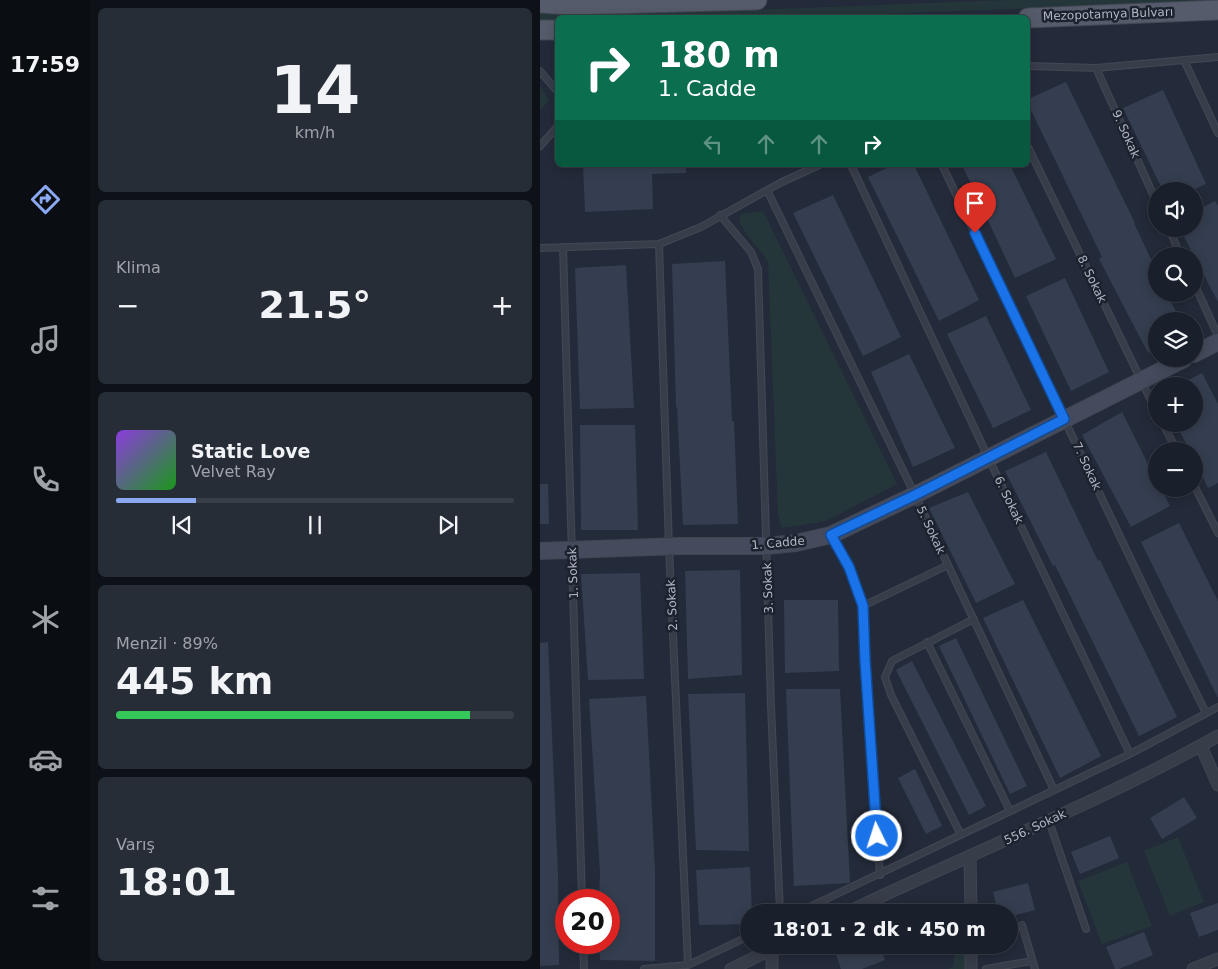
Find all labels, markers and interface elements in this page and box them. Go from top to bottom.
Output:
street label: Mezopotamya Bulvarı [1043,5,1173,23]
icon: right [575,35,640,100]
text: 180 m [658,35,780,75]
text: 17:59 [10,52,80,77]
text: 14 [270,53,360,128]
text: 1. Cadde [658,76,756,101]
street label: 9. Sokak [1109,108,1143,160]
text: km/h [295,123,335,142]
icon: left [699,130,727,158]
icon: ahead [752,130,780,158]
icon: ahead [805,130,833,158]
icon: right [858,130,886,158]
icon: directions [28,182,63,217]
pin [954,182,996,233]
map controls [1148,182,1203,497]
button: sound [1148,182,1203,237]
icon: arrive [961,189,989,217]
button: search [1148,247,1203,302]
street label: 8. Sokak [1074,253,1110,305]
text: Klima [116,258,161,277]
text: 21.5° [259,283,371,327]
text: − [116,289,139,322]
text: + [491,289,514,322]
button: layers [1148,312,1203,367]
icon: music [28,322,63,357]
button: + [1148,377,1203,432]
text: Static Love [191,440,311,462]
street label: 7. Sokak [1070,440,1104,492]
button: − [1148,442,1203,497]
icon: phone [28,462,63,497]
text: Velvet Ray [191,462,276,481]
street label: 6. Sokak [991,474,1027,526]
street label: 5. Sokak [914,504,948,556]
icon: previous [168,511,196,539]
icon: pause [301,511,329,539]
icon: next [434,511,462,539]
street label: 1. Cadde [751,534,805,552]
street label: 1. Sokak [565,547,581,599]
street label: 3. Sokak [760,562,776,614]
street label: 2. Sokak [664,579,680,631]
icon: climate [28,602,63,637]
text: Menzil · 89% [116,634,218,653]
text: 445 km [116,659,273,703]
icon: car [28,742,63,777]
street label: 556. Sokak [1002,807,1068,847]
position arrow [850,809,902,861]
text: Varış [116,835,155,854]
text: 18:01 [116,860,237,904]
icon: filters [28,881,63,916]
speed limit sign: 20 [555,889,620,954]
text: 18:01 · 2 dk · 450 m [772,918,986,940]

